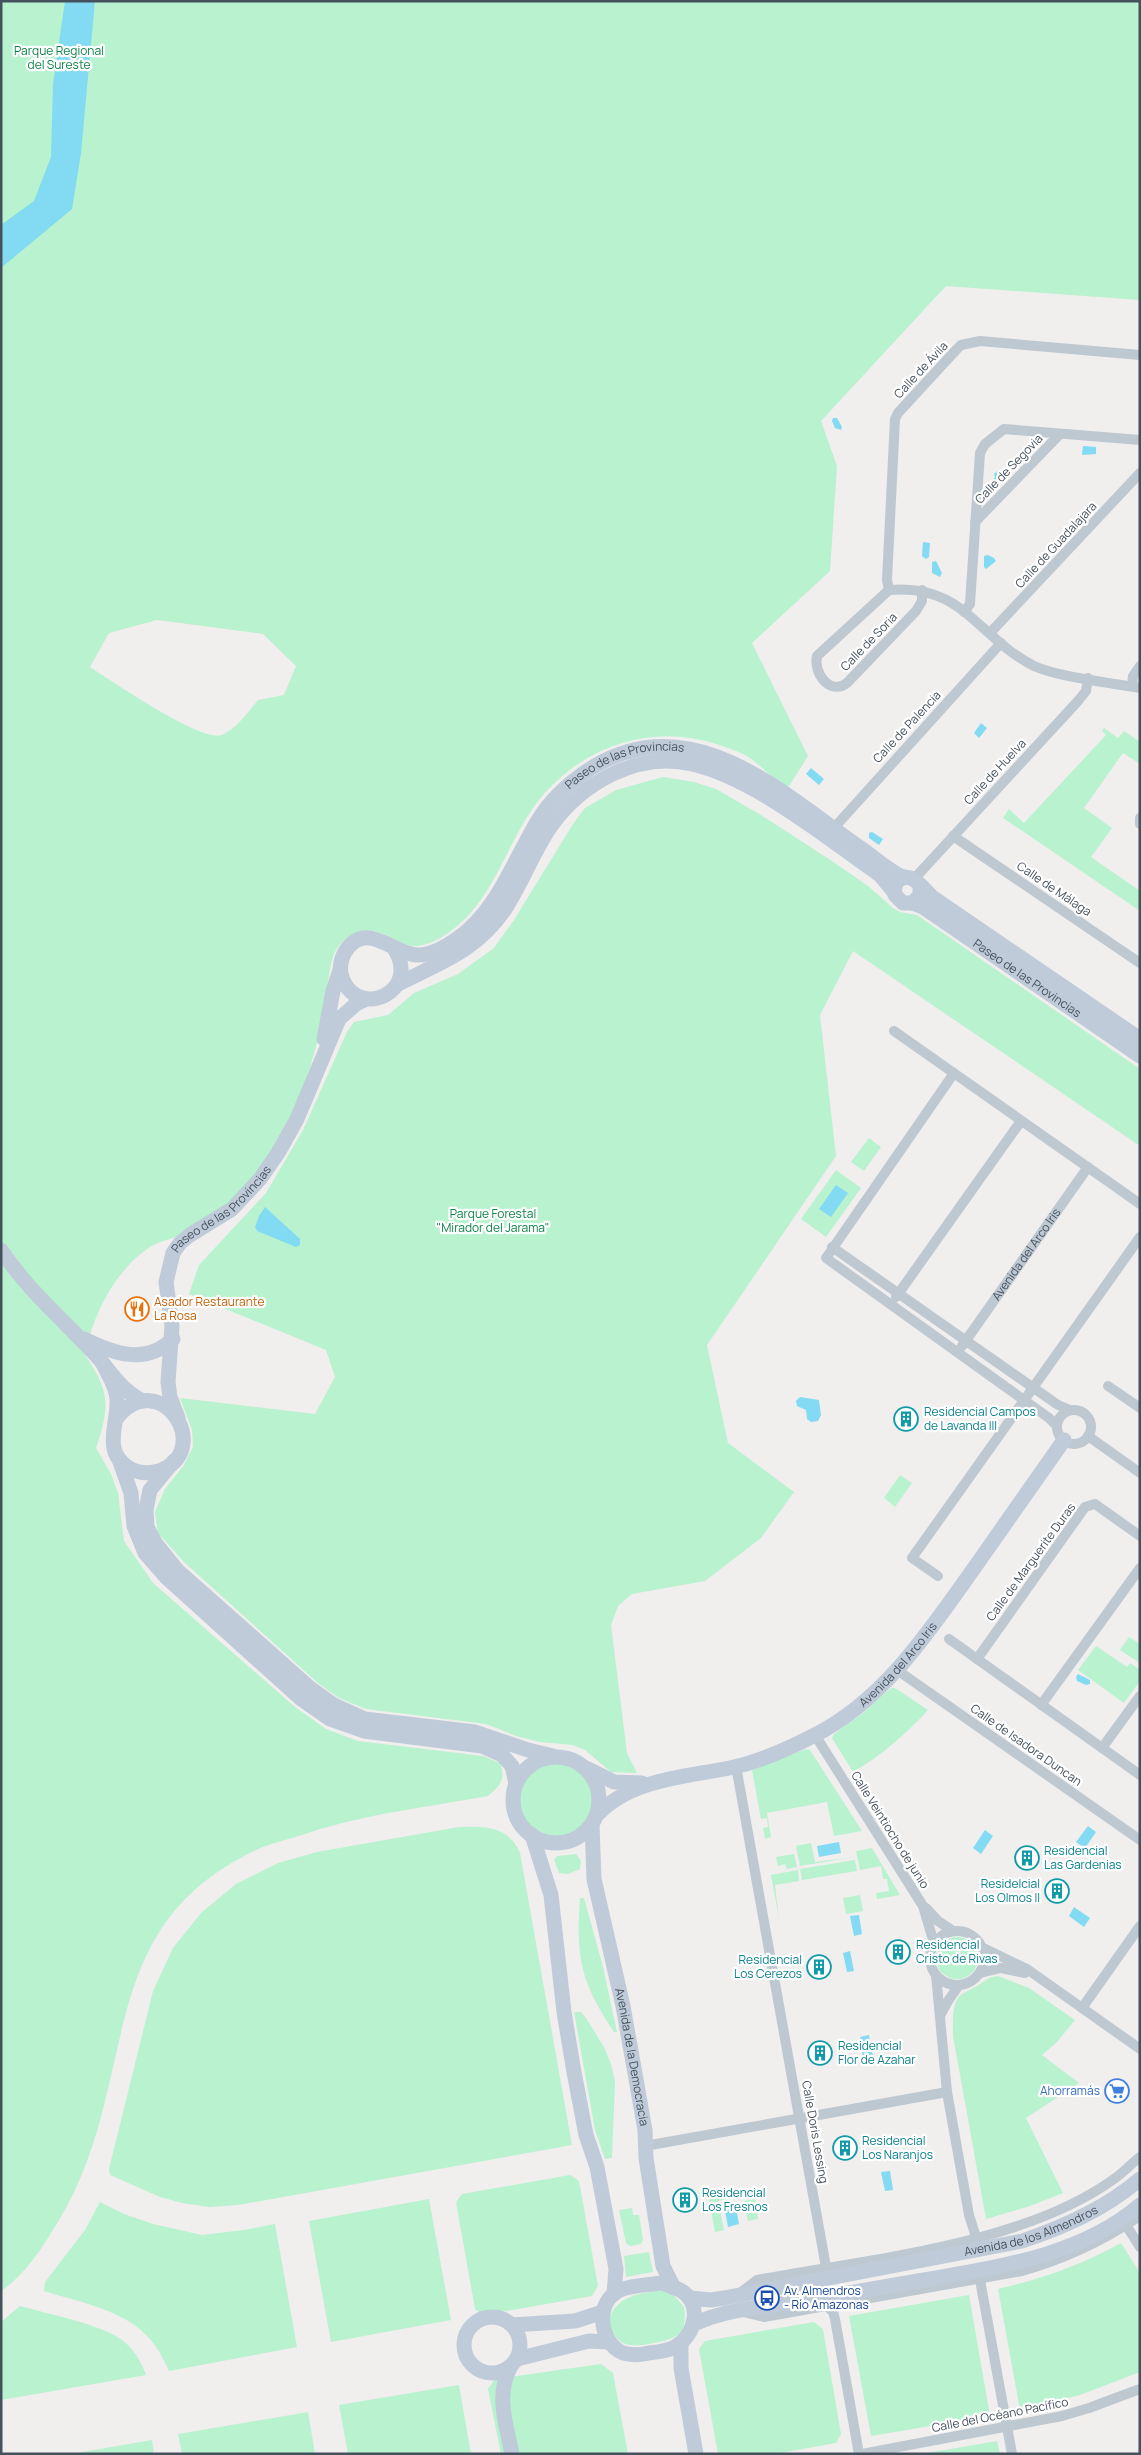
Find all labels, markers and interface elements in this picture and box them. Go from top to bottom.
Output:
park label: Parque Regional del Sureste [14,42,104,73]
street label: Calle de Ávila [890,337,952,402]
street label: Calle de Segovia [971,430,1046,507]
street label: Calle de Guadalajara [1011,498,1100,592]
street label: Calle de Soria [836,609,901,675]
street label: Calle de Palencia [869,687,945,766]
street label: Calle de Huelva [960,735,1030,808]
street label: Paseo de las Provincias [561,737,685,793]
street label: Calle de Málaga [1014,857,1095,920]
street label: Paseo de las Provincias [970,935,1085,1021]
street label: Paseo de las Provincias [167,1162,275,1256]
street label: Avenida del Arco Iris [988,1204,1065,1304]
park label: Parque Forestal "Mirador del Jarama" [437,1205,549,1236]
place label: Asador Restaurante La Rosa [154,1293,264,1324]
restaurant icon: Asador Restaurante La Rosa [124,1296,150,1322]
place label: Residencial Campos de Lavanda III [924,1403,1036,1434]
building icon: Residencial Campos de Lavanda III [893,1406,919,1432]
street label: Calle de Marguerite Duras [982,1499,1079,1624]
street label: Avenida del Arco Iris [855,1618,941,1711]
street label: Calle de Isadora Duncan [967,1700,1085,1790]
street label: Calle Veintiocho de junio [847,1768,934,1892]
place label: Residencial Las Gardenias [1044,1842,1122,1873]
building icon: Residencial Las Gardenias [1014,1845,1040,1871]
place label: Residelcial Los Olmos II [975,1875,1040,1906]
building icon: Residelcial Los Olmos II [1044,1878,1070,1904]
place label: Residencial Cristo de Rivas [916,1936,998,1967]
building icon: Residencial Cristo de Rivas [885,1939,911,1965]
place label: Residencial Los Cerezos [734,1951,802,1982]
building icon: Residencial Los Cerezos [806,1954,832,1980]
street label: Avenida de la Democracia [611,1986,653,2127]
place label: Residencial Flor de Azahar [838,2037,916,2068]
building icon: Residencial Flor de Azahar [807,2040,833,2066]
supermarket icon: Ahorramás [1104,2078,1130,2104]
street label: Calle Doris Lessing [798,2079,833,2185]
place label: Ahorramás [1040,2082,1100,2099]
place label: Residencial Los Naranjos [862,2132,933,2163]
building icon: Residencial Los Naranjos [832,2135,858,2161]
place label: Residencial Los Fresnos [702,2184,768,2215]
building icon: Residencial Los Fresnos [672,2187,698,2213]
street label: Avenida de los Almendros [963,2201,1101,2260]
place label: Av. Almendros - Río Amazonas [784,2282,869,2313]
bus stop icon: Av. Almendros - Río Amazonas [754,2285,780,2311]
street label: Calle del Océano Pacífico [930,2393,1070,2436]

